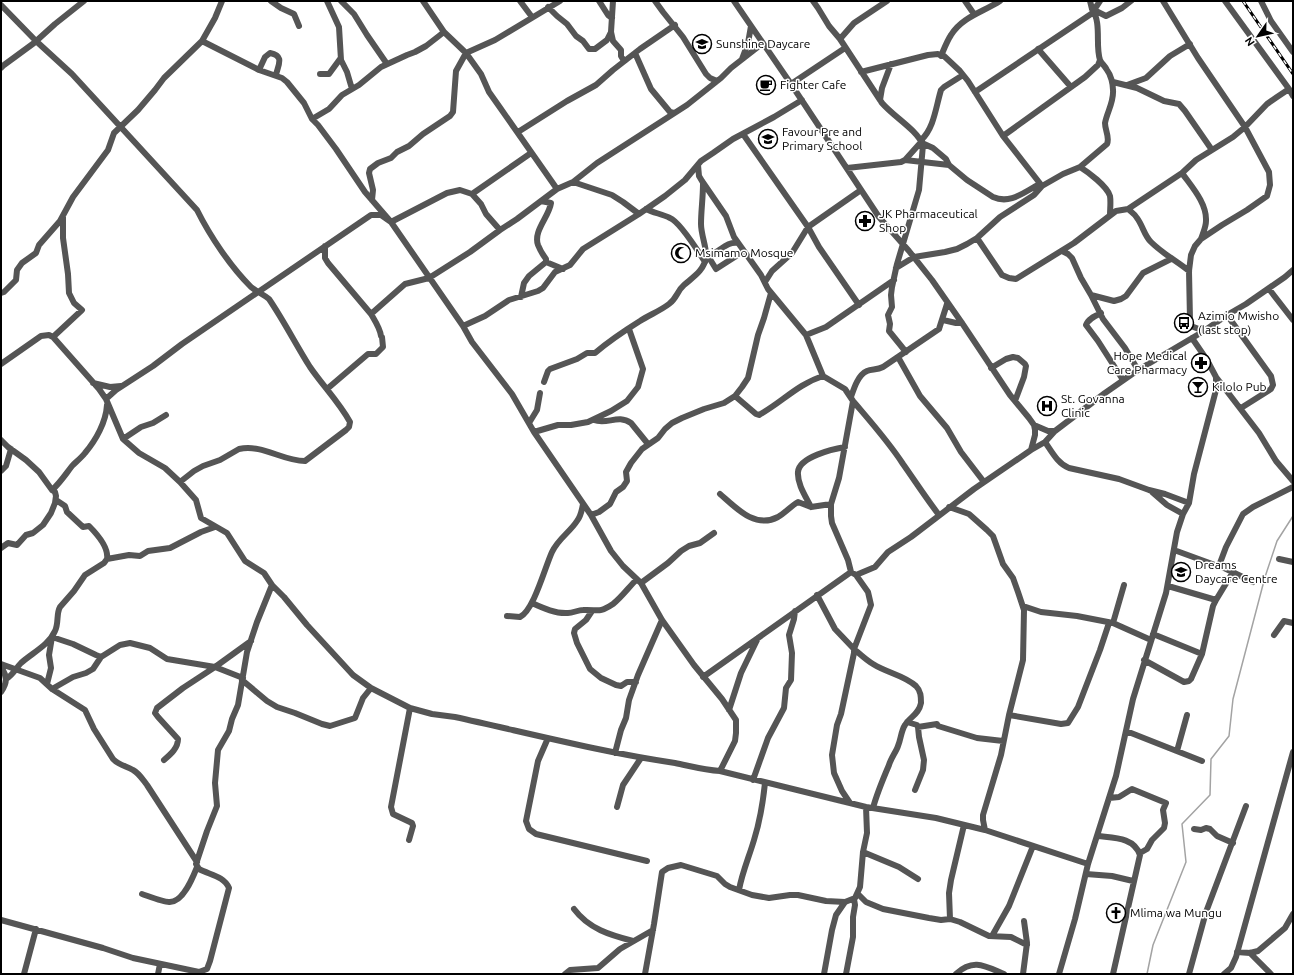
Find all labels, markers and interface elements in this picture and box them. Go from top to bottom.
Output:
north arrow [1238,16,1278,56]
school or university icon: Sunshine Daycare [691,33,713,55]
text: N [1242,35,1257,48]
place label: Sunshine Daycare [716,37,810,50]
cafe icon: Fighter Cafe [755,74,777,96]
place label: Fighter Cafe [780,78,846,91]
place label: Favour Pre and Primary School [782,125,862,152]
school or university icon: Favour Pre and Primary School [757,128,779,150]
place label: JK Pharmaceutical Shop [879,207,978,234]
pharmacy icon: JK Pharmaceutical Shop [854,210,876,232]
mosque icon: Msimamo Mosque [670,242,692,264]
place label: Msimamo Mosque [695,246,793,259]
place label: Azimio Mwisho (last stop) [1198,309,1279,337]
bus stop icon: Azimio Mwisho (last stop) [1173,312,1195,334]
place label: Hope Medical Care Pharmacy [1107,349,1187,376]
pharmacy icon: Hope Medical Care Pharmacy [1190,352,1212,374]
bar icon: Kilolo Pub [1187,376,1209,398]
place label: Kilolo Pub [1212,380,1267,393]
place label: St. Govanna Clinic [1061,392,1125,419]
hospital icon: St. Govanna Clinic [1036,395,1058,417]
place label: Dreams Daycare Centre [1195,558,1278,585]
school or university icon: Dreams Daycare Centre [1170,561,1192,583]
church icon: Mlima wa Mungu [1105,902,1127,924]
place label: Mlima wa Mungu [1130,906,1222,919]

